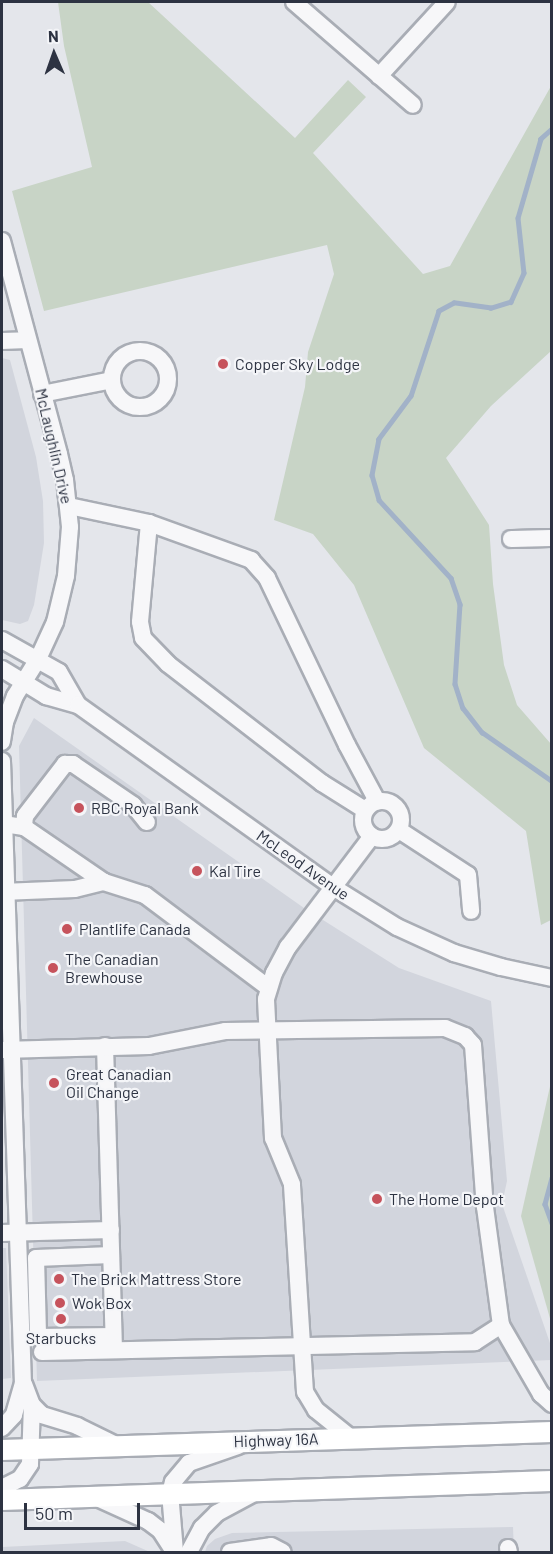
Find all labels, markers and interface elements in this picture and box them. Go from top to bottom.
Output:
north arrow [24,24,84,84]
text: N [48,26,59,45]
place label: Copper Sky Lodge [235,354,360,374]
marker: Copper Sky Lodge [216,357,230,371]
street label: McLaughlin Drive [31,386,77,506]
place label: RBC Royal Bank [91,798,199,818]
marker: RBC Royal Bank [72,801,86,815]
street label: McLeod Avenue [253,826,353,904]
place label: Kal Tire [209,861,261,881]
marker: Kal Tire [190,864,204,878]
place label: Plantlife Canada [79,919,191,939]
marker: Plantlife Canada [60,922,74,936]
place label: The Canadian Brewhouse [65,949,159,987]
marker: The Canadian Brewhouse [46,961,60,975]
place label: Great Canadian Oil Change [66,1064,171,1102]
marker: Great Canadian Oil Change [47,1076,61,1090]
place label: The Home Depot [389,1189,504,1209]
marker: The Home Depot [370,1192,384,1206]
place label: The Brick Mattress Store [71,1269,241,1289]
marker: The Brick Mattress Store [52,1272,66,1286]
place label: Wok Box [72,1293,131,1313]
marker: Wok Box [53,1296,67,1310]
marker: Starbucks [54,1312,68,1326]
place label: Starbucks [26,1328,96,1348]
street label: Highway 16A [233,1429,319,1451]
scale bar [27,1491,142,1529]
text: 50 m [35,1502,73,1524]

